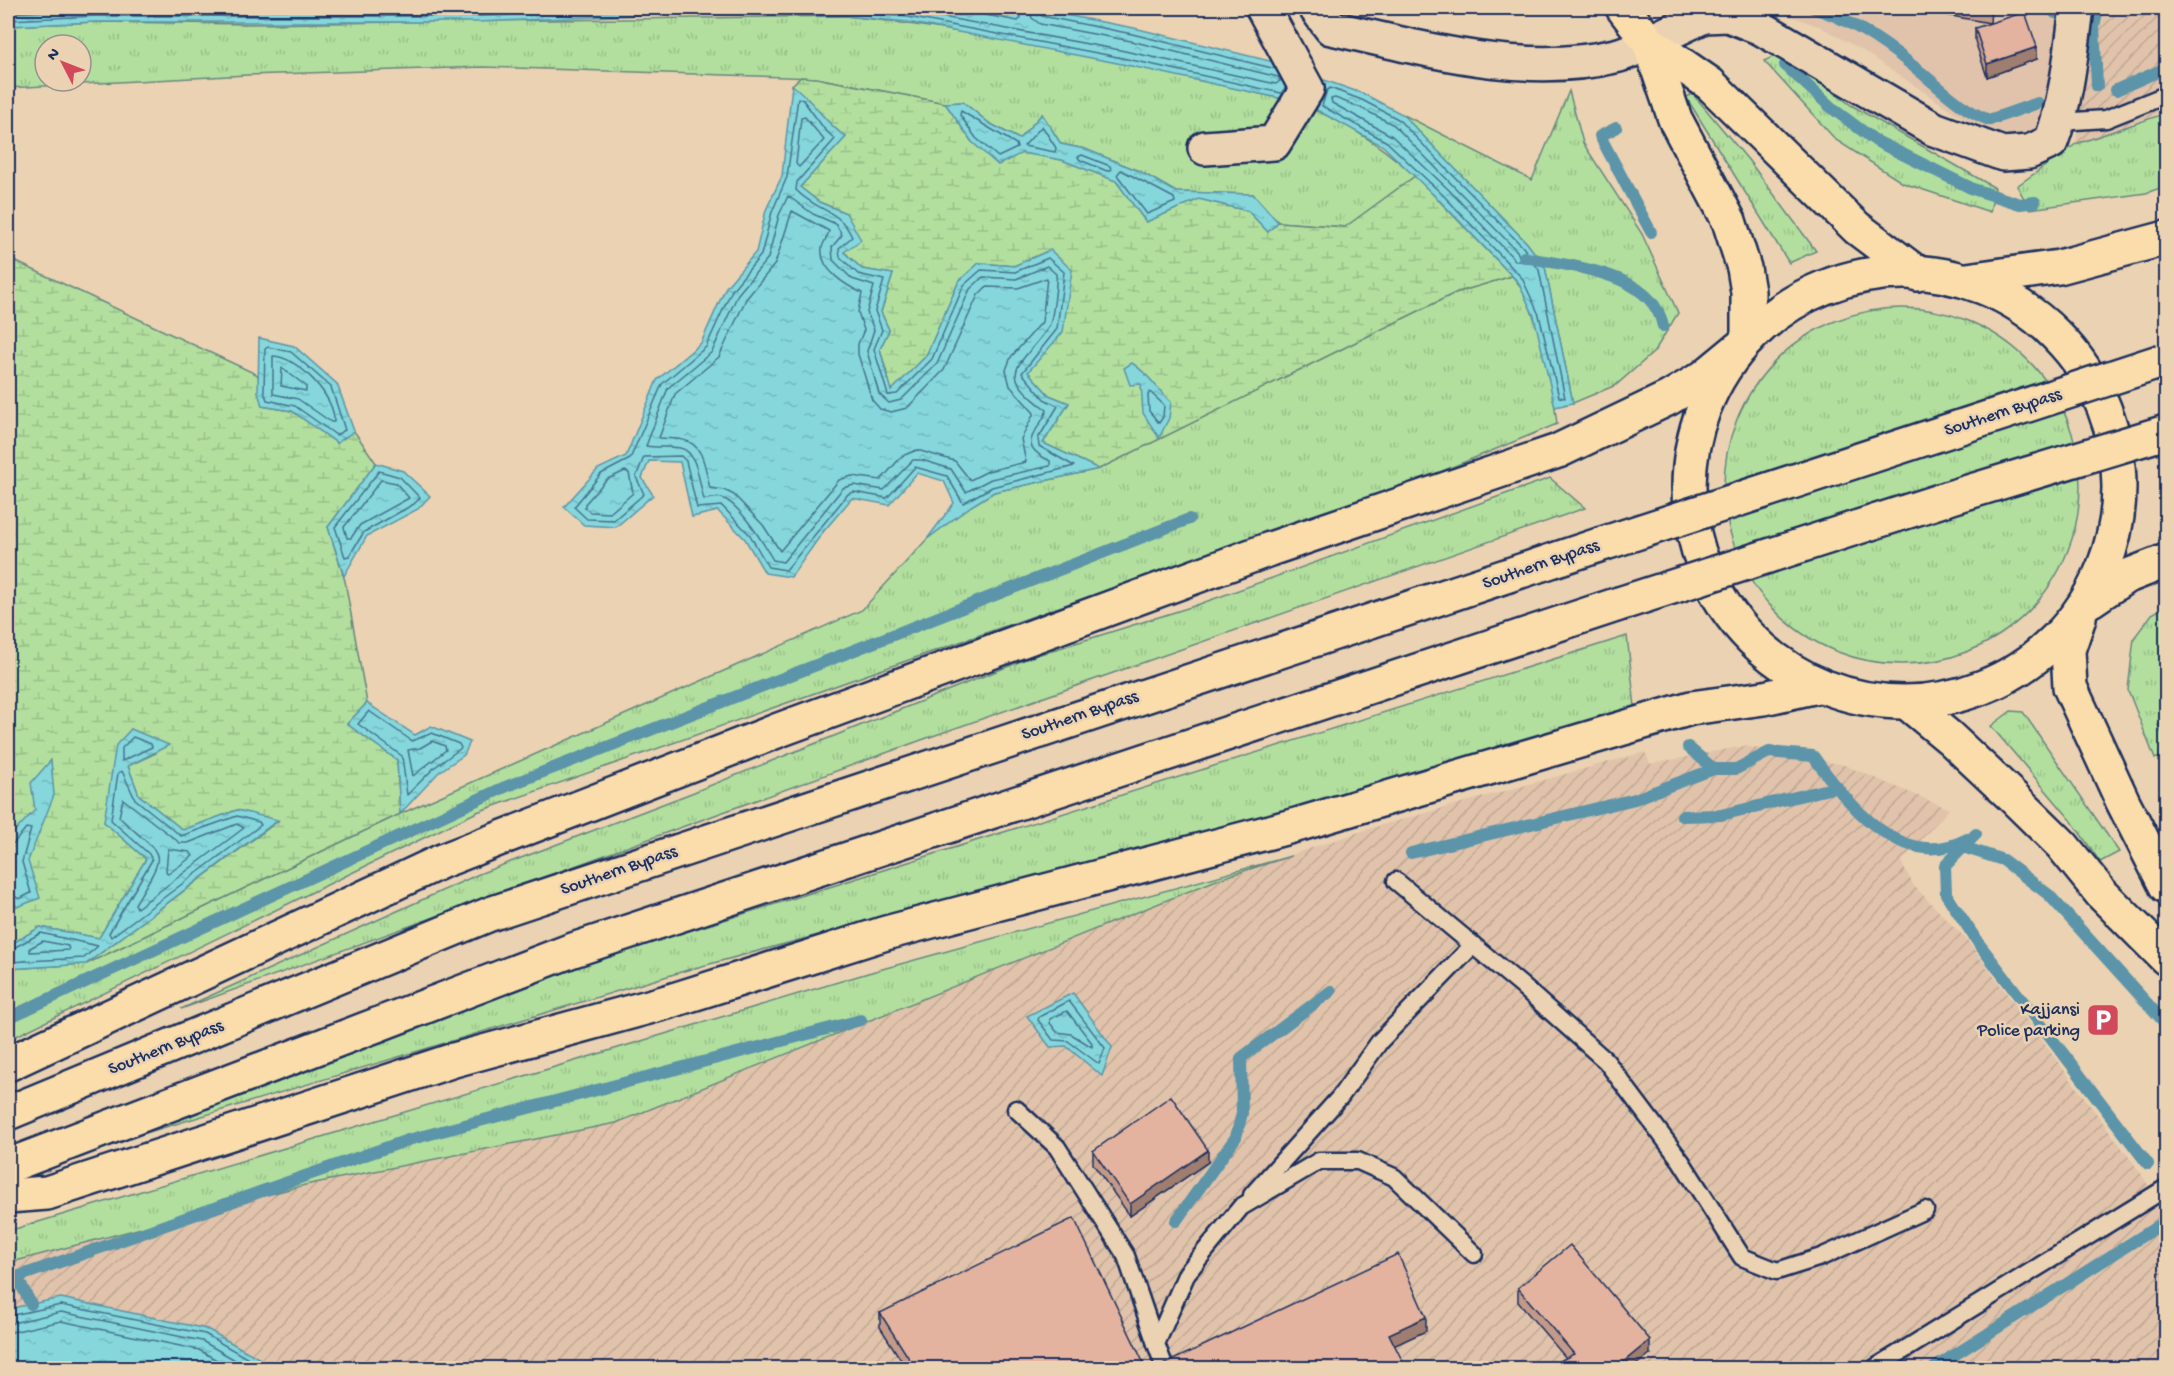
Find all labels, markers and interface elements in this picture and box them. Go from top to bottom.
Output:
north arrow [33,33,93,93]
text: N [44,45,65,66]
street label: Southern Bypass [1942,384,2065,442]
street label: Southern Bypass [1480,535,1603,595]
street label: Southern Bypass [1019,686,1142,746]
street label: Southern Bypass [558,841,681,901]
place label: Kajjansi Police parking [1976,1000,2080,1042]
parking icon: Kajjansi Police parking [2085,1002,2121,1038]
street label: Southern Bypass [106,1015,228,1081]

